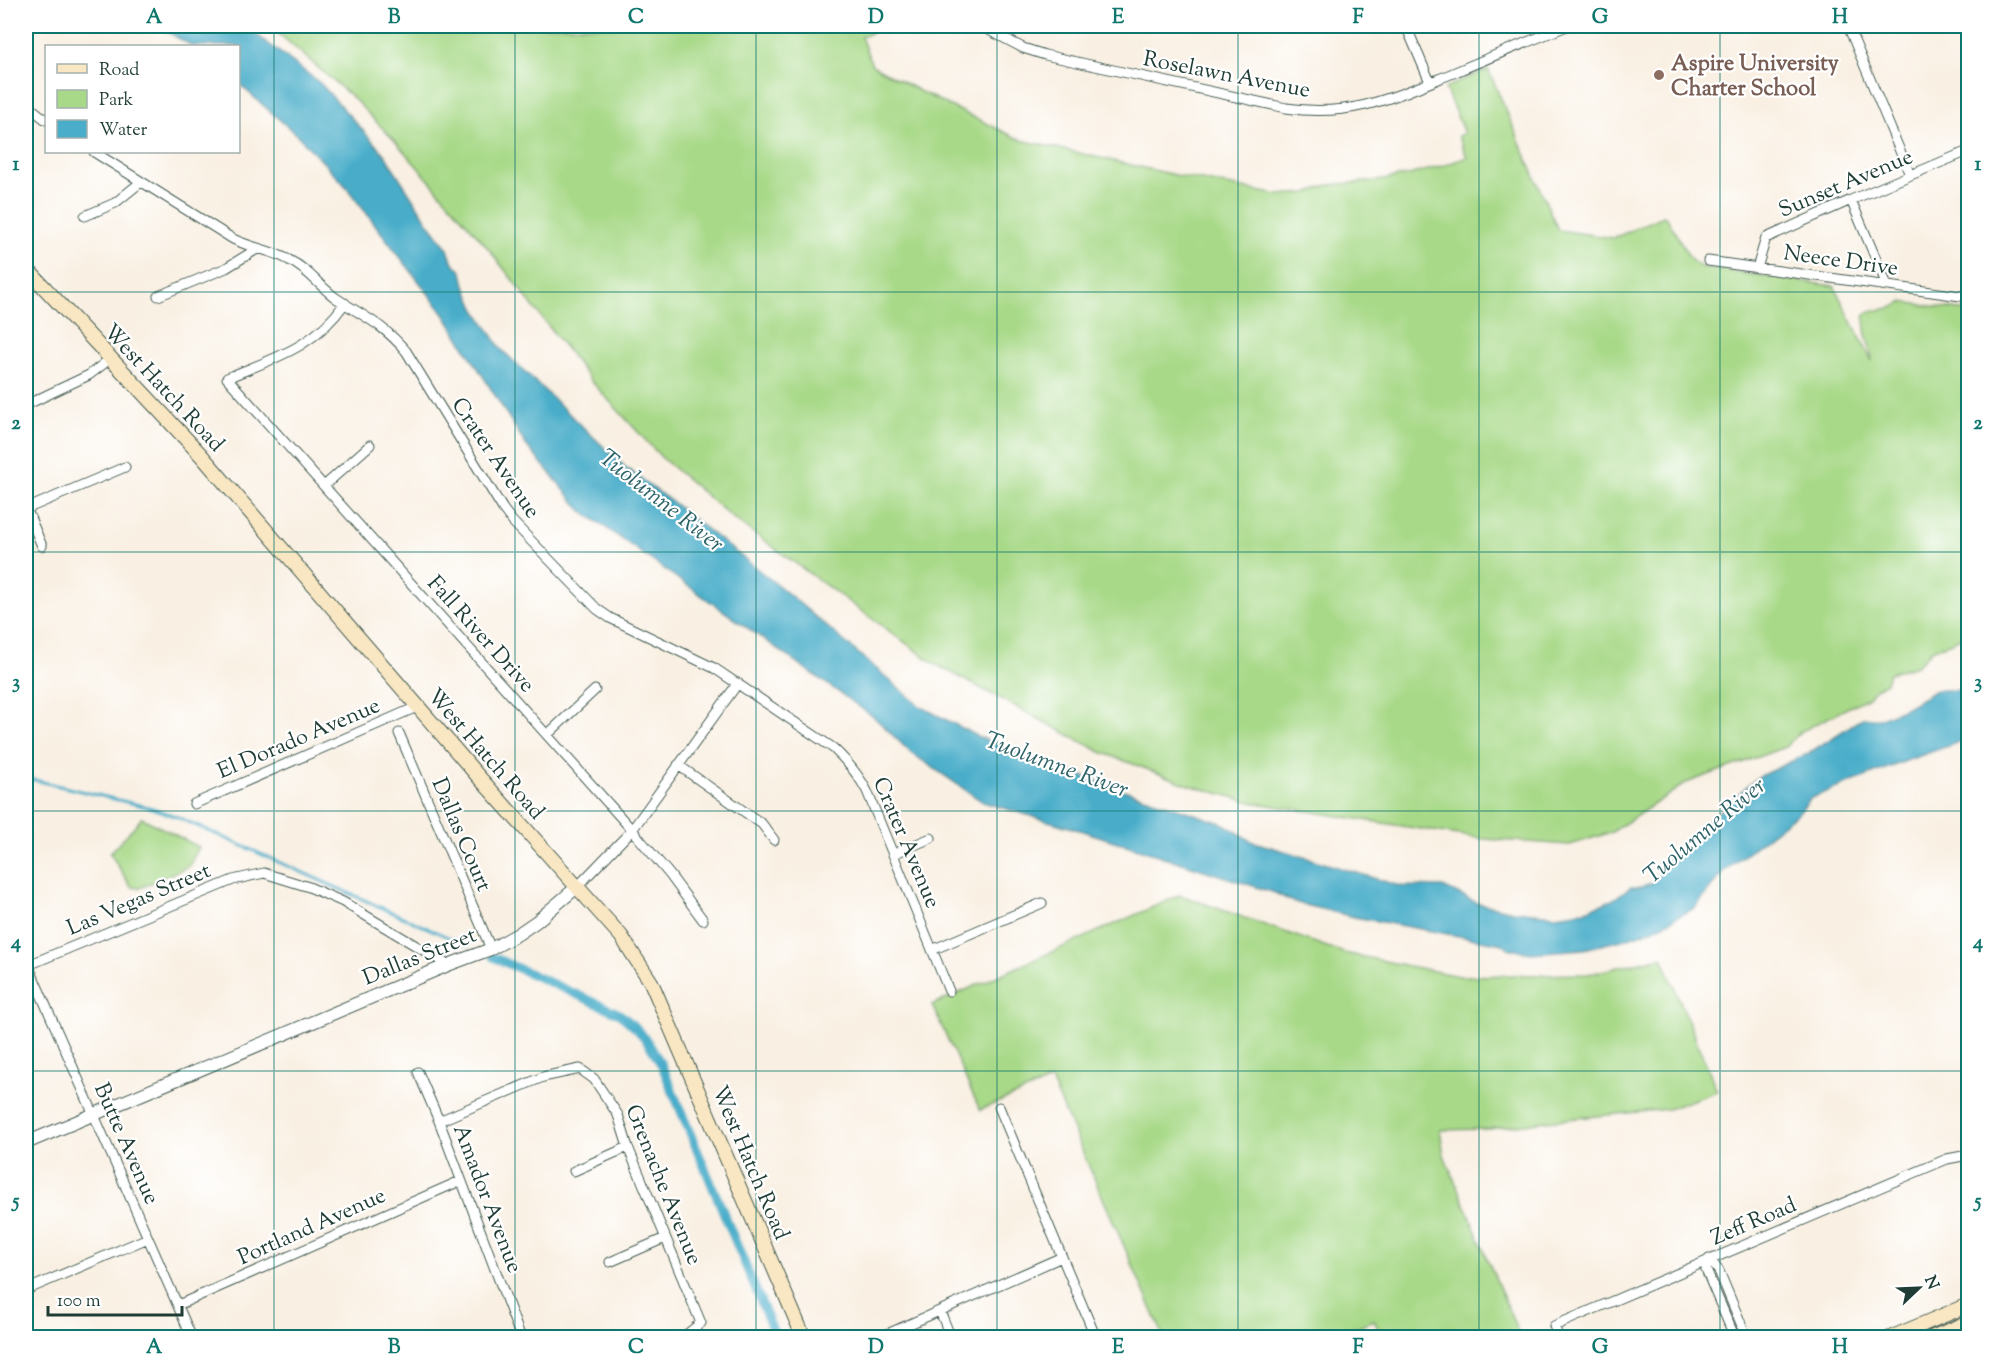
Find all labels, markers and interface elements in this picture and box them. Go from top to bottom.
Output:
text: A [146,4,163,33]
text: B [388,4,401,33]
text: C [628,4,644,33]
text: D [868,4,884,33]
text: E [1112,4,1125,33]
text: F [1352,4,1364,33]
text: G [1592,4,1609,33]
text: H [1832,4,1848,33]
street label: Roselawn Avenue [1140,44,1313,108]
legend [45,45,240,153]
place label: Aspire University Charter School [1671,49,1839,106]
text: Road [99,58,139,84]
marker: Aspire University Charter School [1652,68,1666,82]
text: Park [99,88,134,114]
text: Water [99,118,148,144]
street label: Sunset Avenue [1774,142,1918,227]
text: 1 [13,151,20,180]
text: 1 [1975,151,1982,180]
street label: Neece Drive [1781,238,1900,286]
street label: West Hatch Road [95,318,231,460]
street label: Crater Avenue [442,392,547,526]
text: 2 [11,410,21,439]
text: 2 [1973,410,1983,439]
water label: Tuolumne River [591,442,731,562]
street label: Fall River Drive [418,569,541,701]
text: 3 [12,669,20,698]
text: 3 [1974,669,1982,698]
street label: West Hatch Road [418,682,551,828]
street label: El Dorado Avenue [213,691,386,789]
water label: Tuolumne River [980,724,1133,808]
water label: Tuolumne River [1637,770,1774,893]
street label: Dallas Court [422,773,499,898]
street label: Crater Avenue [863,773,947,914]
street label: Las Vegas Street [62,856,217,945]
street label: Dallas Street [358,920,482,995]
text: 4 [10,929,21,958]
text: 4 [1972,929,1983,958]
street label: Butte Avenue [84,1078,166,1210]
street label: West Hatch Road [702,1081,796,1245]
street label: Grenache Avenue [615,1100,709,1270]
street label: Amador Avenue [443,1120,529,1278]
street label: Portland Avenue [233,1181,391,1275]
text: 5 [11,1188,20,1217]
text: 5 [1973,1188,1982,1217]
street label: Zeff Road [1706,1190,1802,1255]
north arrow [1889,1258,1949,1318]
text: N [1917,1273,1944,1294]
scale bar [48,1279,182,1317]
text: 100 m [57,1289,101,1315]
text: A [146,1334,163,1363]
text: B [388,1334,401,1363]
text: C [628,1334,644,1363]
text: D [868,1334,884,1363]
text: E [1112,1334,1125,1363]
text: F [1352,1334,1364,1363]
text: G [1592,1334,1609,1363]
text: H [1832,1334,1848,1363]

